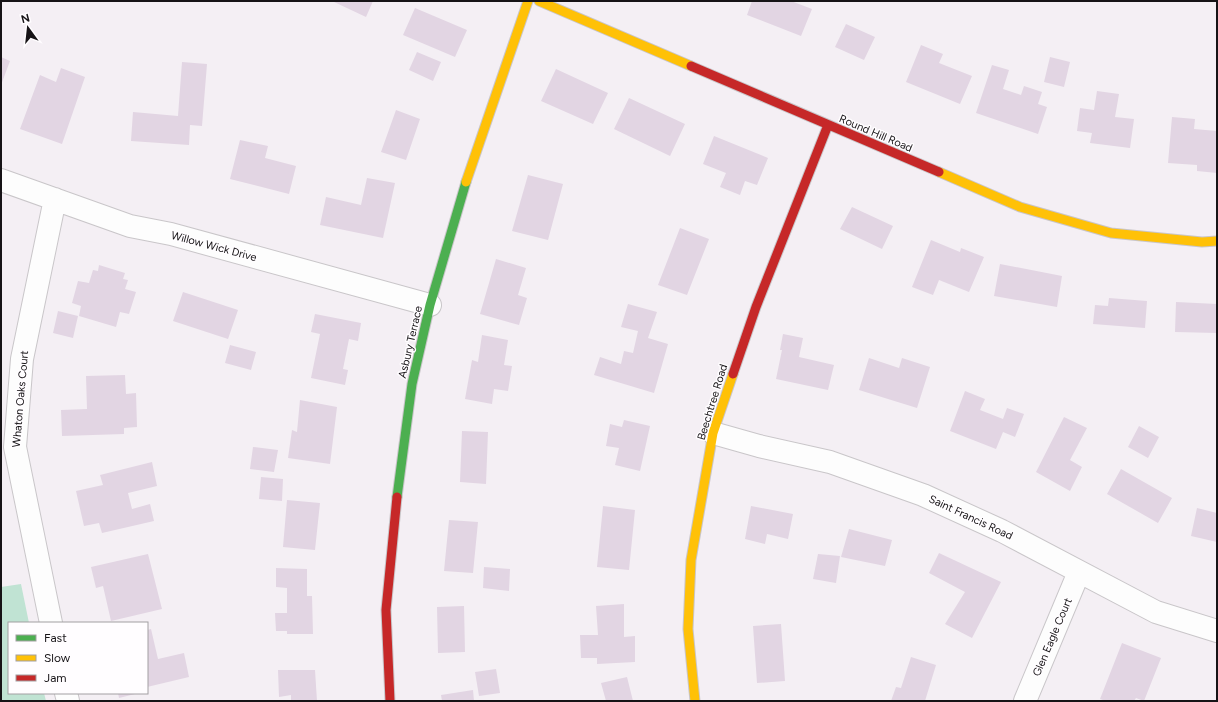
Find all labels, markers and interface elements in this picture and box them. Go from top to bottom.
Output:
north arrow [8,8,48,48]
text: N [20,11,31,26]
street label: Round Hill Road [837,112,914,155]
street label: Willow Wick Drive [170,229,258,264]
street label: Asbury Terrace [396,305,425,380]
street label: Whaton Oaks Court [10,350,31,448]
street label: Beechtree Road [695,363,730,442]
street label: Saint Francis Road [927,492,1015,543]
street label: Glen Eagle Court [1030,596,1075,678]
legend [8,622,148,694]
text: Fast [44,631,67,645]
text: Slow [44,651,71,665]
text: Jam [44,671,67,685]

